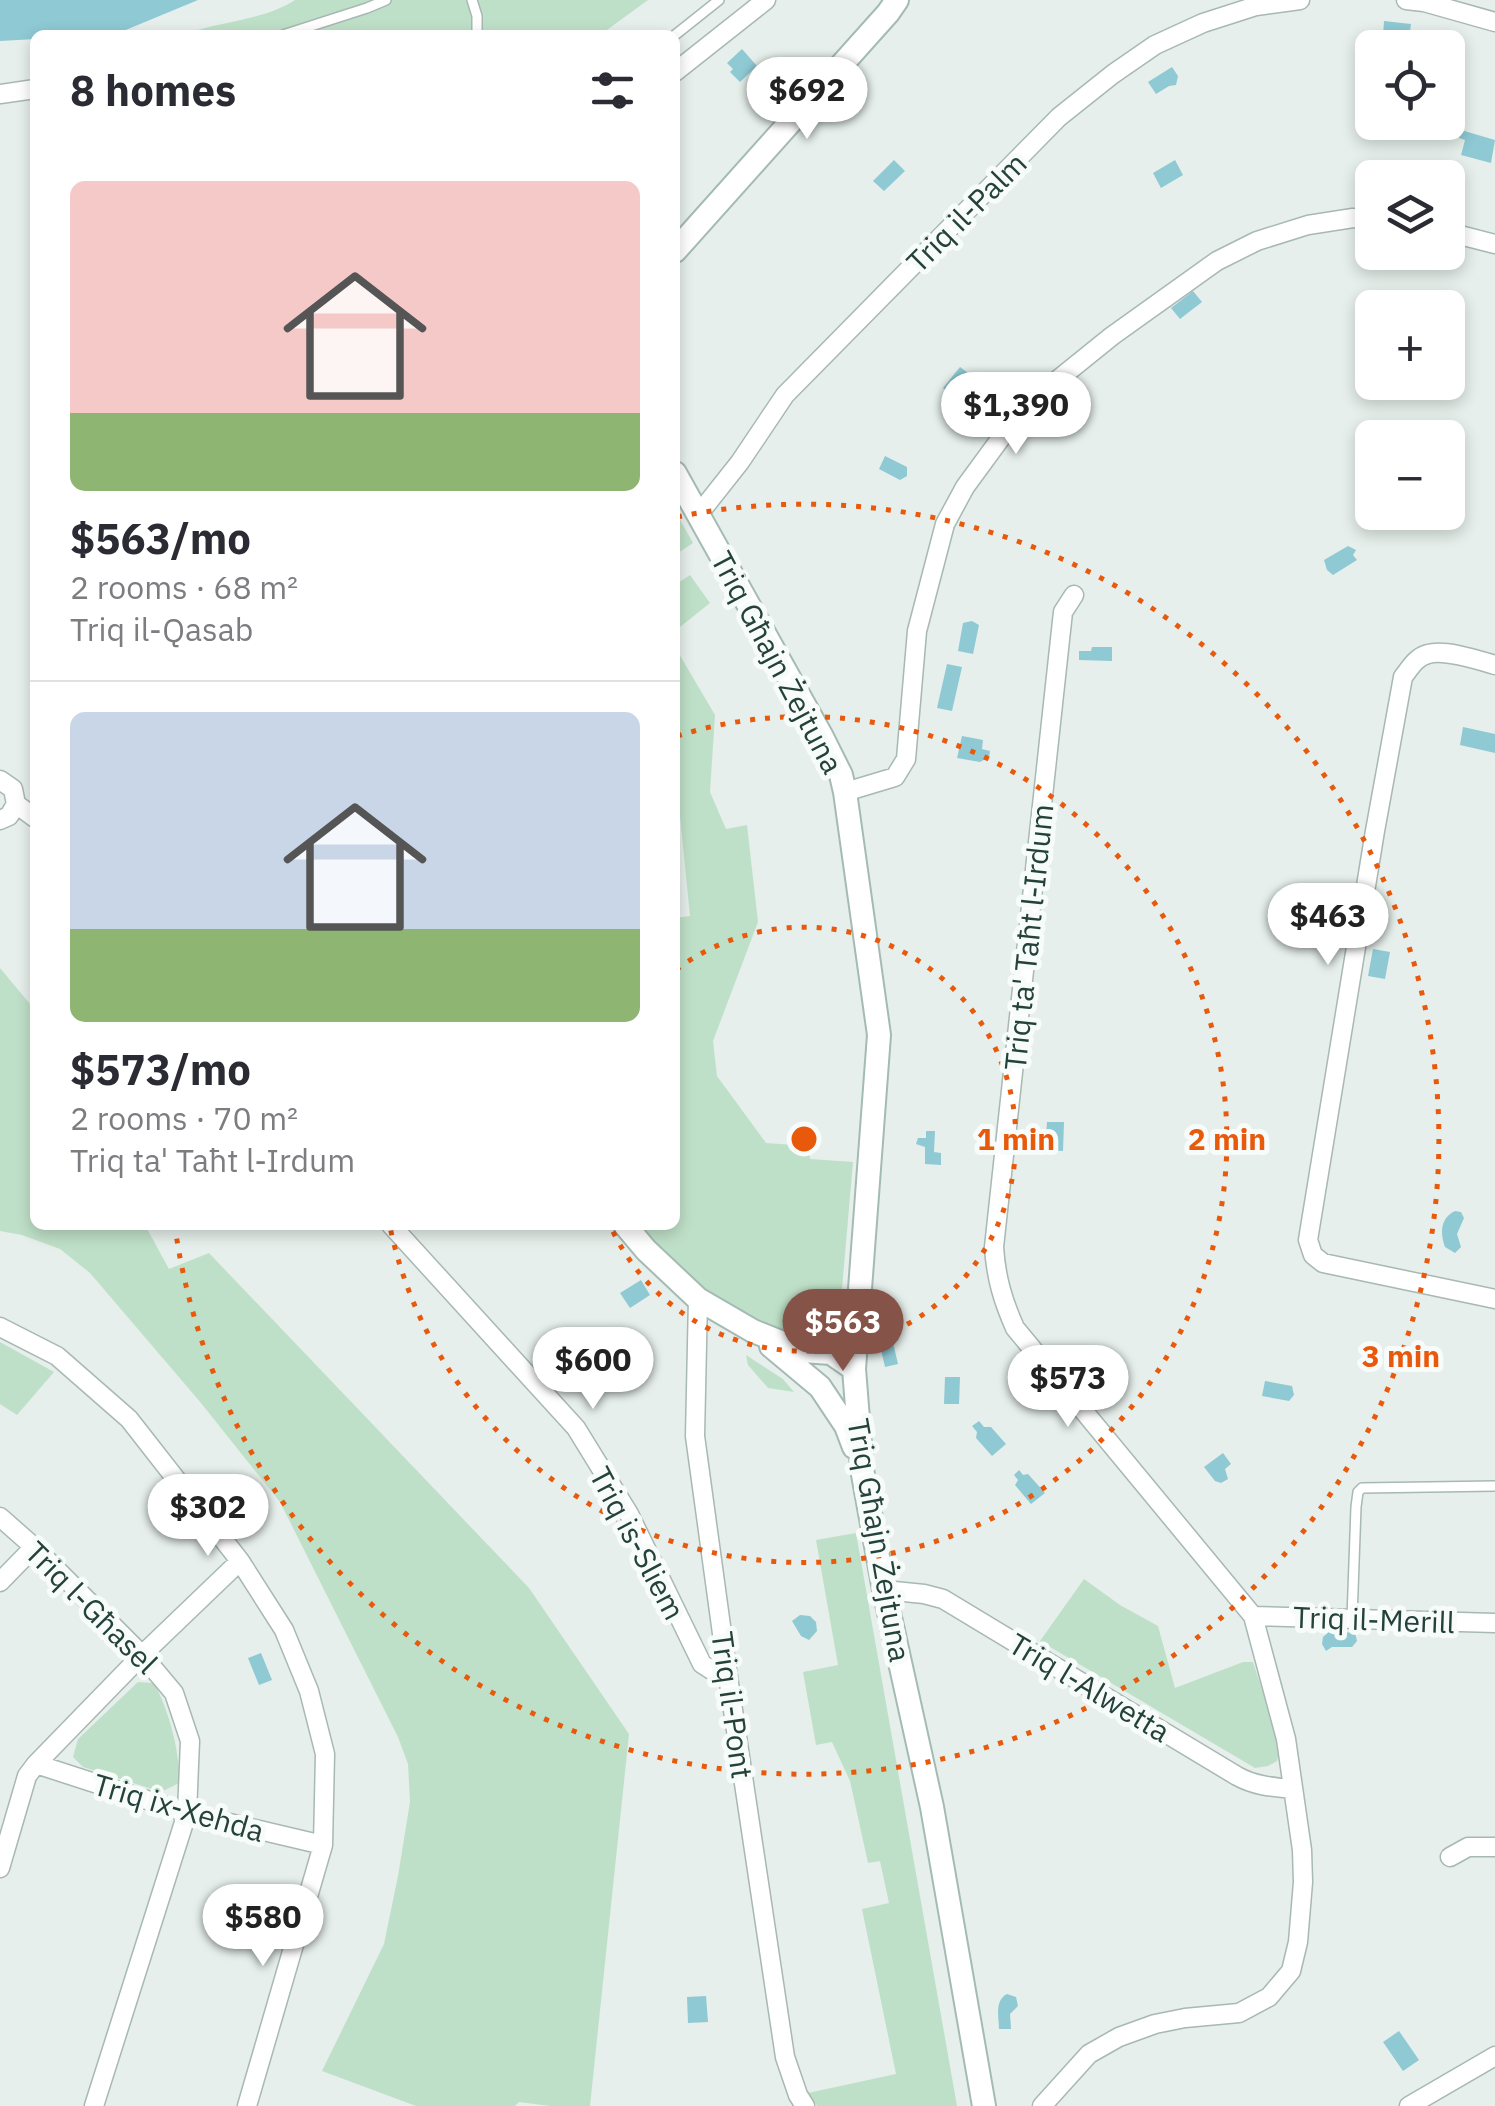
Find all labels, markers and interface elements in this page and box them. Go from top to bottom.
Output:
map controls [1355,30,1465,530]
button: locate [1355,30,1465,140]
pin: $692 [748,57,866,142]
text: 8 homes [70,63,236,118]
icon: filters [585,63,640,118]
text: $692 [769,68,845,110]
street label: Triq il-Palm [898,144,1034,280]
button: layers [1355,160,1465,270]
icon: home [265,246,445,426]
button: + [1355,290,1465,400]
pin: $1,390 [935,372,1097,457]
text: $1,390 [963,383,1069,425]
button: − [1355,420,1465,530]
text: $563/mo [70,511,251,566]
street label: Triq Għajn Żejtuna [703,544,853,780]
text: 2 rooms · 68 m² [70,566,298,608]
text: Triq il-Qasab [70,608,253,650]
icon: home [265,777,445,957]
street label: Triq ta' Taħt l-Irdum [995,802,1061,1072]
pin: $463 [1269,883,1387,968]
text: $463 [1290,894,1366,936]
text: $573/mo [70,1042,251,1097]
text: 2 rooms · 70 m² [70,1097,298,1139]
text: 1 min [977,1119,1055,1158]
text: 2 min [1188,1119,1266,1158]
centre of rings [786,1121,822,1157]
text: Triq ta' Taħt l-Irdum [70,1139,355,1181]
pin: $563 [784,1289,902,1374]
text: $563 [805,1300,881,1342]
pin: $600 [534,1327,652,1412]
text: 3 min [1362,1336,1440,1375]
text: $600 [555,1338,631,1380]
pin: $573 [1009,1345,1127,1430]
text: $573 [1030,1356,1106,1398]
street label: Triq Għajn Żejtuna [839,1415,921,1665]
street label: Triq is-Sliem [581,1460,695,1626]
pin: $302 [149,1474,267,1559]
text: $302 [170,1485,246,1527]
street label: Triq l-Għasel [17,1532,167,1682]
street label: Triq il-Merill [1293,1597,1455,1641]
street label: Triq l-Alwetta [1002,1624,1178,1750]
street label: Triq il-Pont [703,1629,763,1781]
street label: Triq ix-Xehda [89,1764,269,1850]
pin: $580 [204,1884,322,1969]
text: $580 [225,1895,301,1937]

